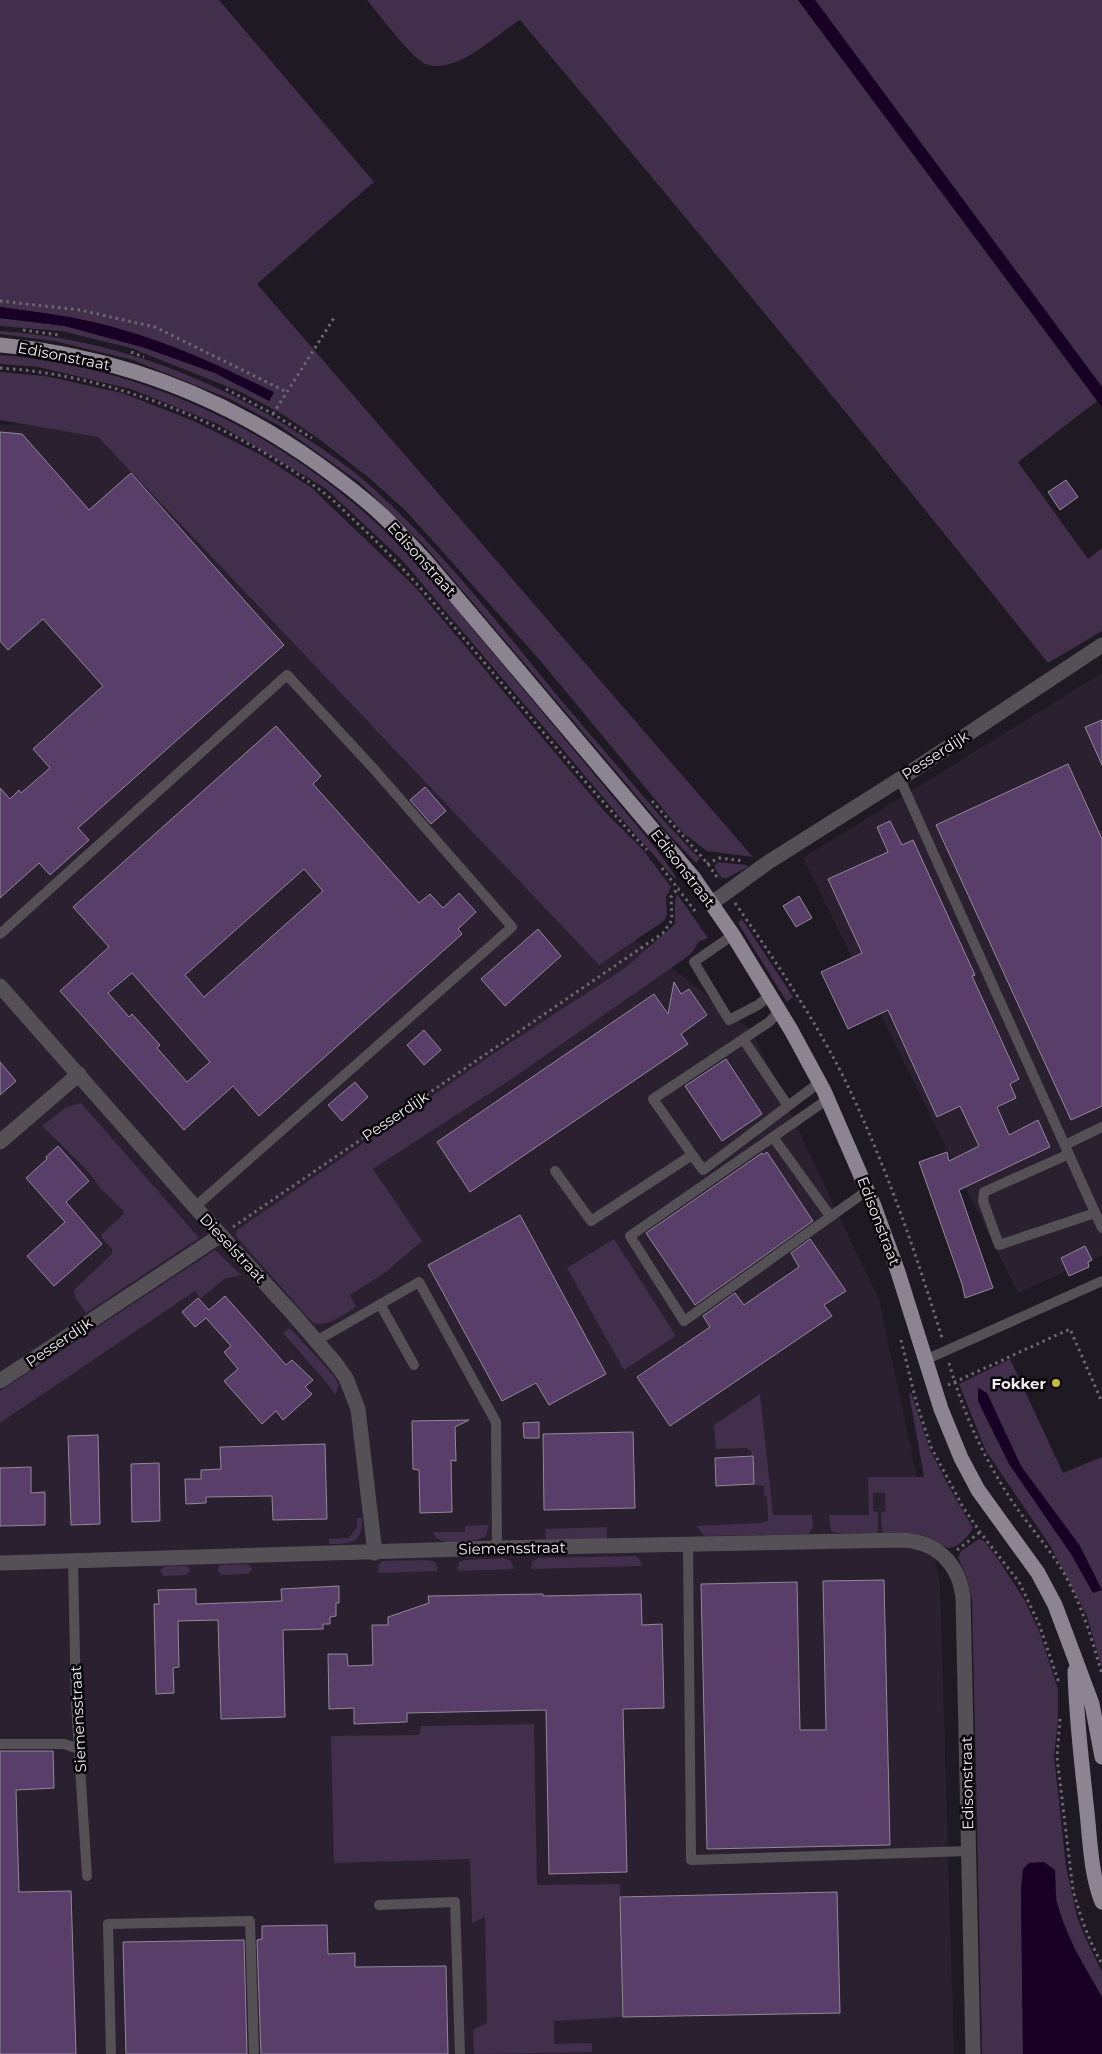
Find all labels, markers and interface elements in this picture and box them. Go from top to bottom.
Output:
street label: Edisonstraat [16,338,112,374]
street label: Edisonstraat [384,518,460,600]
street label: Pesserdijk [898,726,972,784]
street label: Edisonstraat [647,825,719,911]
street label: Pesserdijk [358,1087,432,1145]
street label: Edisonstraat [853,1174,905,1268]
street label: Dieselstraat [196,1209,270,1287]
street label: Pesserdijk [22,1313,96,1371]
place label: Fokker [992,1374,1047,1393]
marker: Fokker [1050,1377,1062,1389]
street label: Siemensstraat [458,1538,566,1558]
street label: Siemensstraat [66,1665,90,1773]
street label: Edisonstraat [957,1736,977,1830]

